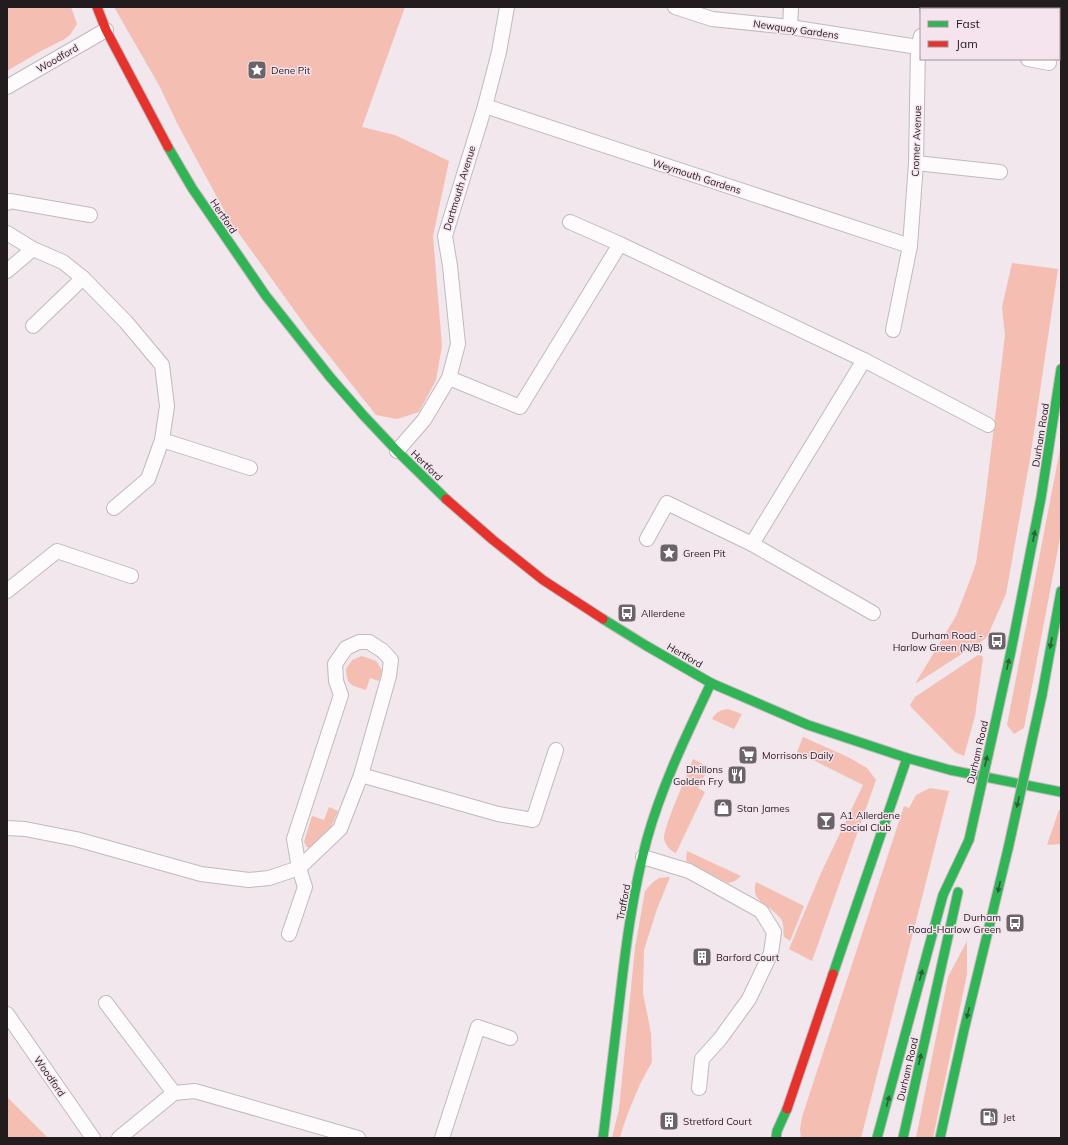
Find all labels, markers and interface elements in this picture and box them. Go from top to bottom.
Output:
legend [920,8,1060,60]
text: Fast [956,16,980,31]
street label: Newquay Gardens [752,17,840,42]
text: Jam [956,36,978,51]
street label: Woodford [34,41,81,76]
place icon: Dene Pit [246,59,268,81]
place label: Dene Pit [271,64,311,77]
street label: Cromer Avenue [909,105,924,177]
street label: Dartmouth Avenue [440,144,479,232]
street label: Weymouth Gardens [651,156,743,197]
street label: Hertford [207,196,240,236]
street label: Durham Road [1029,402,1052,468]
street label: Hertford [408,447,445,484]
one-way arrow [1031,530,1037,542]
place icon: Green Pit [658,542,680,564]
place label: Green Pit [683,547,726,560]
bus stop icon: Allerdene [616,602,638,624]
place label: Allerdene [641,607,685,620]
place label: Durham Road - Harlow Green (N/B) [893,629,983,654]
bus stop icon: Durham Road - Harlow Green (N/B) [986,630,1008,652]
one-way arrow [1048,637,1054,649]
street label: Hertford [665,640,705,671]
one-way arrow [1006,658,1012,670]
street label: Durham Road [964,719,991,785]
supermarket icon: Morrisons Daily [737,744,759,766]
place label: Morrisons Daily [762,749,834,762]
one-way arrow [984,755,990,767]
place label: Dhillons Golden Fry [673,763,724,788]
restaurant icon: Dhillons Golden Fry [726,764,748,786]
one-way arrow [1015,795,1021,808]
shop icon: Stan James [712,797,734,819]
place label: Stan James [737,802,790,815]
place label: A1 Allerdene Social Club [840,809,900,834]
bar icon: A1 Allerdene Social Club [815,810,837,832]
one-way arrow [995,881,1001,893]
street label: Trafford [614,883,633,921]
place label: Durham Road-Harlow Green [908,911,1001,936]
bus stop icon: Durham Road-Harlow Green [1004,912,1026,934]
building icon: Barford Court [691,946,713,968]
place label: Barford Court [716,951,780,964]
one-way arrow [918,969,924,981]
one-way arrow [965,1008,971,1020]
street label: Durham Road [894,1036,921,1102]
one-way arrow [918,1053,924,1065]
street label: Woodford [31,1054,68,1099]
one-way arrow [885,1094,891,1106]
fuel station icon: Jet [978,1106,1000,1128]
building icon: Stretford Court [658,1110,680,1132]
place label: Jet [1003,1111,1016,1124]
place label: Stretford Court [683,1115,752,1128]

